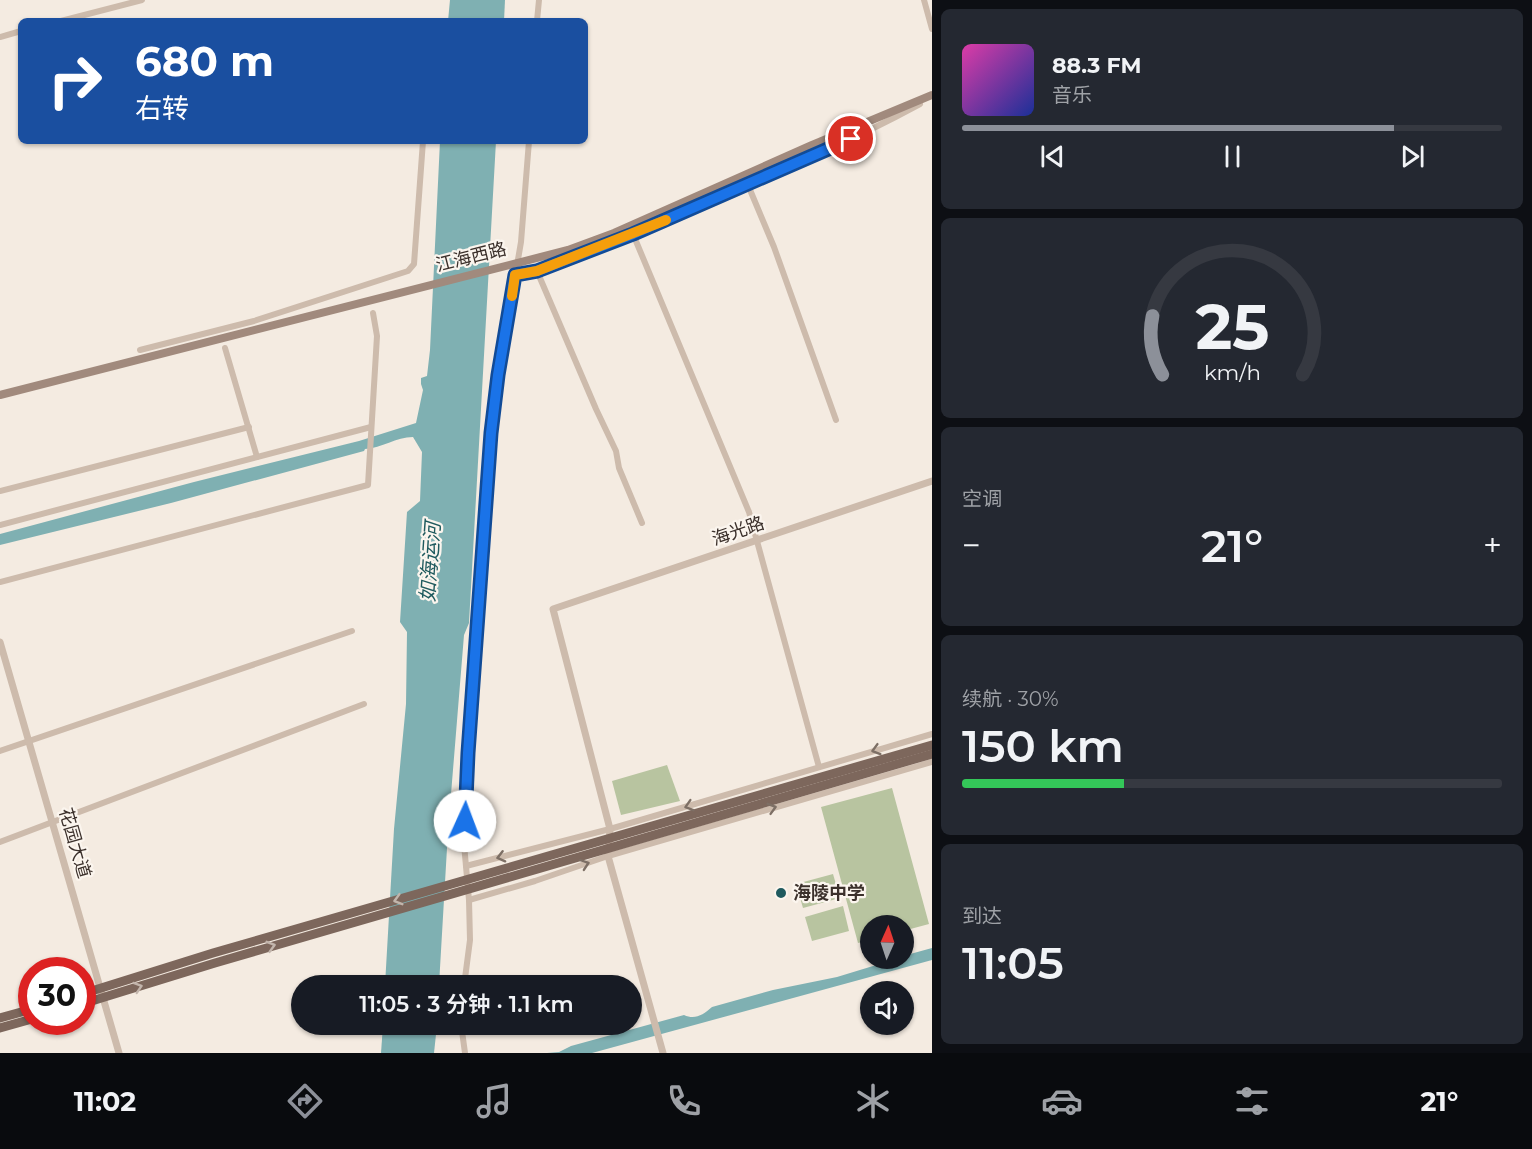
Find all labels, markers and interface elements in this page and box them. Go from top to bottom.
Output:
text: 680 m [135,35,274,87]
icon: right [36,42,114,120]
text: 88.3 FM [1052,52,1142,79]
text: 音乐 [1052,83,1092,107]
text: 右转 [135,92,189,125]
pin [825,113,876,164]
icon: arrive [834,122,867,155]
icon: previous [1036,140,1069,173]
icon: pause [1216,140,1249,173]
icon: next [1396,140,1429,173]
street label: 江海西路 [433,238,509,276]
text: 25 [1195,289,1269,365]
text: km/h [1203,359,1261,385]
text: 空调 [962,487,1002,511]
street label: 海光路 [709,512,767,550]
water label: 如海运河 [415,517,445,603]
text: 21° [1201,518,1263,573]
text: − [962,525,981,565]
text: + [1483,525,1502,565]
text: 续航 · 30% [962,687,1059,711]
text: 150 km [962,718,1124,773]
one-way arrow [871,743,882,755]
position arrow [433,789,497,853]
one-way arrow [684,799,695,811]
one-way arrow [767,803,777,816]
street label: 花园大道 [55,805,95,881]
one-way arrow [496,850,506,863]
one-way arrow [579,858,590,871]
place label: 海陵中学 [793,882,865,904]
marker: 海陵中学 [774,886,788,900]
one-way arrow [393,893,404,905]
text: 到达 [962,904,1002,928]
north arrow [860,915,914,969]
map controls [860,915,914,1035]
text: 11:05 [962,935,1064,990]
one-way arrow [266,941,276,954]
speed limit sign: 30 [18,957,96,1035]
button: sound [860,981,914,1035]
one-way arrow [132,982,143,994]
text: 11:05 · 3 分钟 · 1.1 km [359,991,574,1018]
icon: directions [284,1080,326,1122]
icon: music [473,1080,515,1122]
icon: phone [663,1080,705,1122]
icon: climate [852,1080,894,1122]
icon: car [1041,1080,1083,1122]
icon: filters [1231,1080,1273,1122]
text: 11:02 [74,1085,136,1118]
text: 21° [1420,1085,1458,1118]

